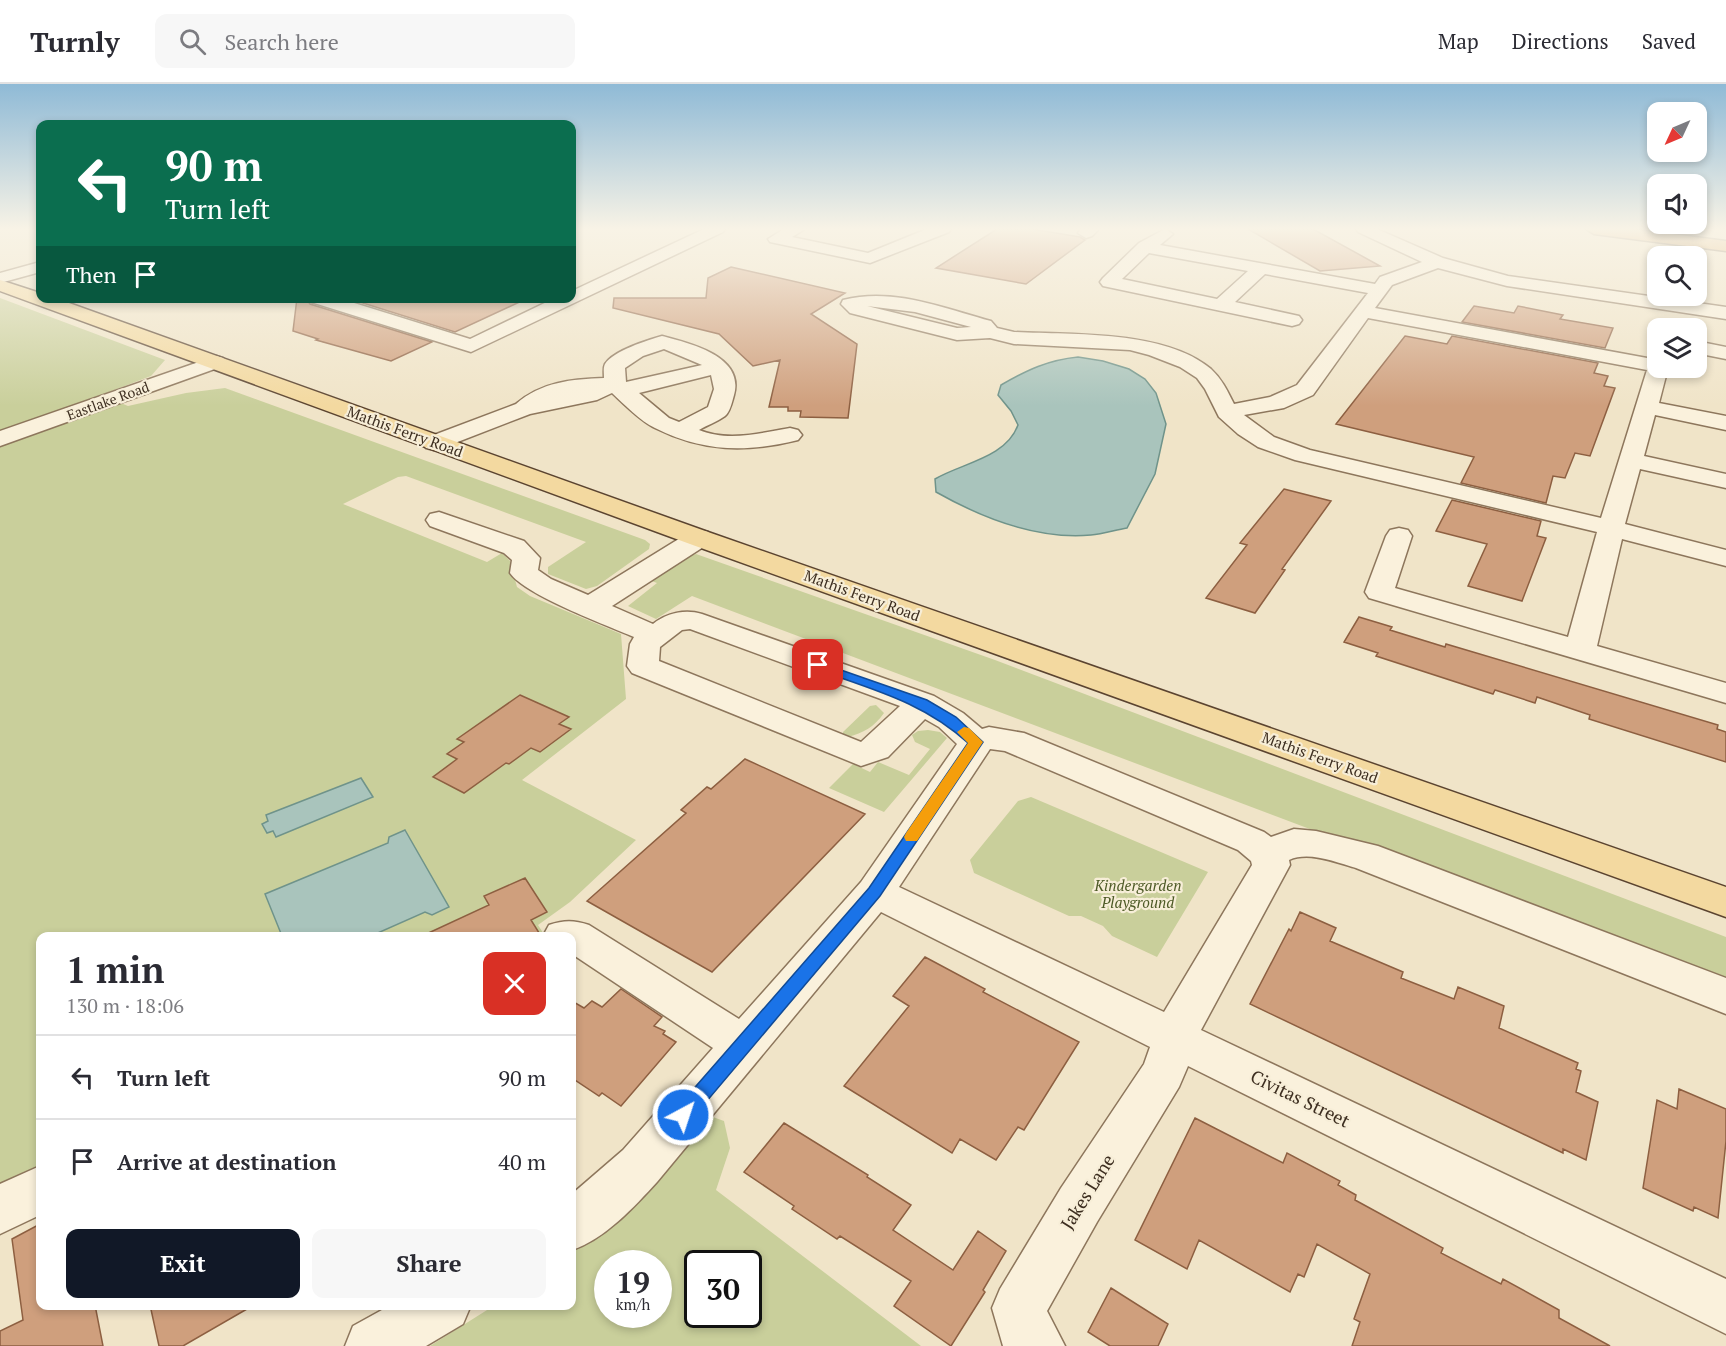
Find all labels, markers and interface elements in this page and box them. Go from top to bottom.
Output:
search box [155,14,575,68]
text: Turnly [30,23,119,60]
icon: search [176,25,209,58]
text: Search here [224,27,339,56]
text: Map [1438,27,1479,55]
text: Directions [1512,27,1609,55]
text: Saved [1642,27,1696,55]
north arrow [1647,102,1707,162]
map controls [1647,102,1707,378]
text: 90 m [165,137,263,193]
icon: left [66,144,144,222]
button: sound [1647,174,1707,234]
text: Turn left [165,191,270,227]
button: search [1647,246,1707,306]
icon: arrive [129,258,162,291]
text: Then [66,260,117,289]
button: layers [1647,318,1707,378]
street label: Eastlake Road [64,377,152,424]
street label: Mathis Ferry Road [345,401,466,461]
street label: Mathis Ferry Road [802,565,923,625]
pin [792,639,843,690]
icon: arrive [801,648,834,681]
street label: Mathis Ferry Road [1260,727,1381,787]
park label: Kindergarden Playground [1094,875,1181,912]
text: 1 min [66,946,164,993]
button: close [483,952,546,1015]
text: 130 m · 18:06 [66,992,184,1019]
icon: left [66,1061,99,1094]
text: Turn left [117,1063,210,1092]
text: 90 m [498,1063,546,1092]
street label: Civitas Street [1247,1064,1354,1133]
position arrow [651,1083,715,1147]
icon: arrive [66,1145,99,1178]
text: Arrive at destination [117,1147,336,1176]
text: 40 m [498,1147,546,1176]
street label: Jakes Lane [1055,1149,1120,1234]
button: Exit [66,1229,300,1298]
button: Share [312,1229,546,1298]
speed limit sign: 30 [684,1250,762,1328]
text: 19 [616,1262,650,1302]
text: km/h [616,1294,650,1314]

